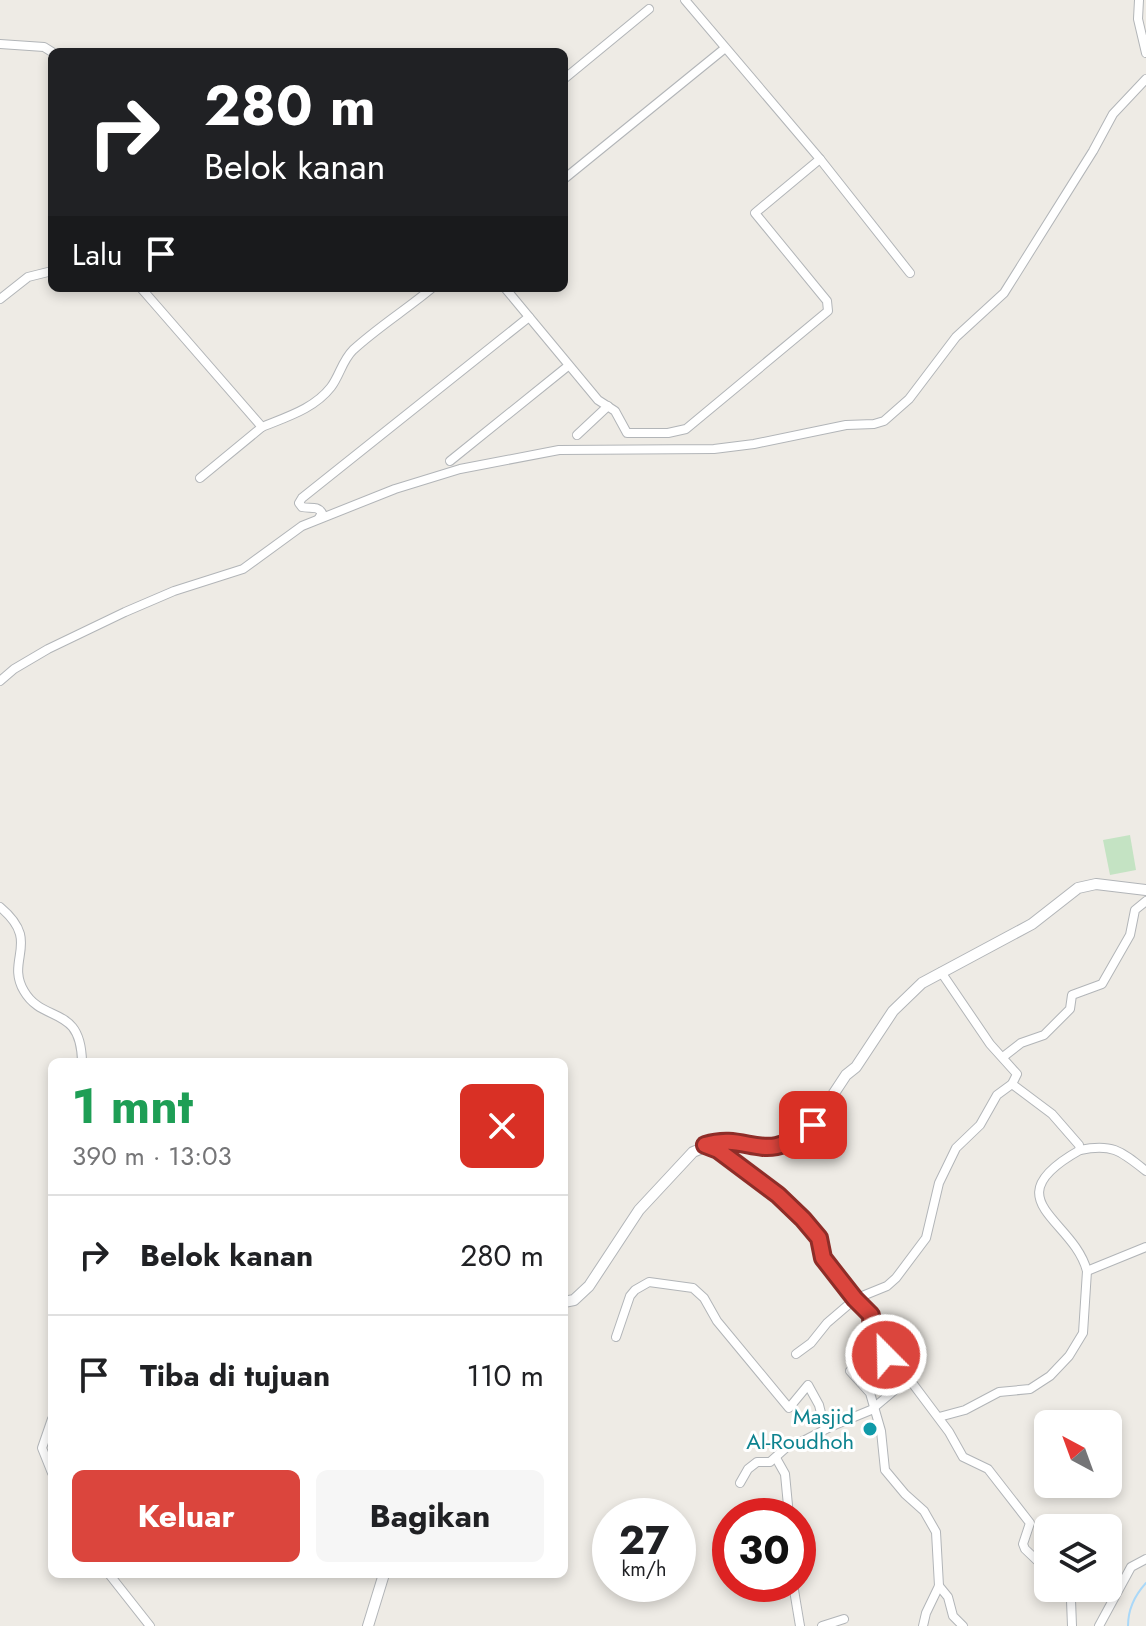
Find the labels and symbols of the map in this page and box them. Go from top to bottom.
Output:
pin [779,1091,847,1159]
position arrow [844,1313,928,1397]
place label: Masjid Al-Roudhoh [746,1400,854,1457]
north arrow [1034,1410,1122,1498]
marker: Masjid Al-Roudhoh [861,1420,879,1438]
speed limit sign: 30 [712,1498,816,1602]

